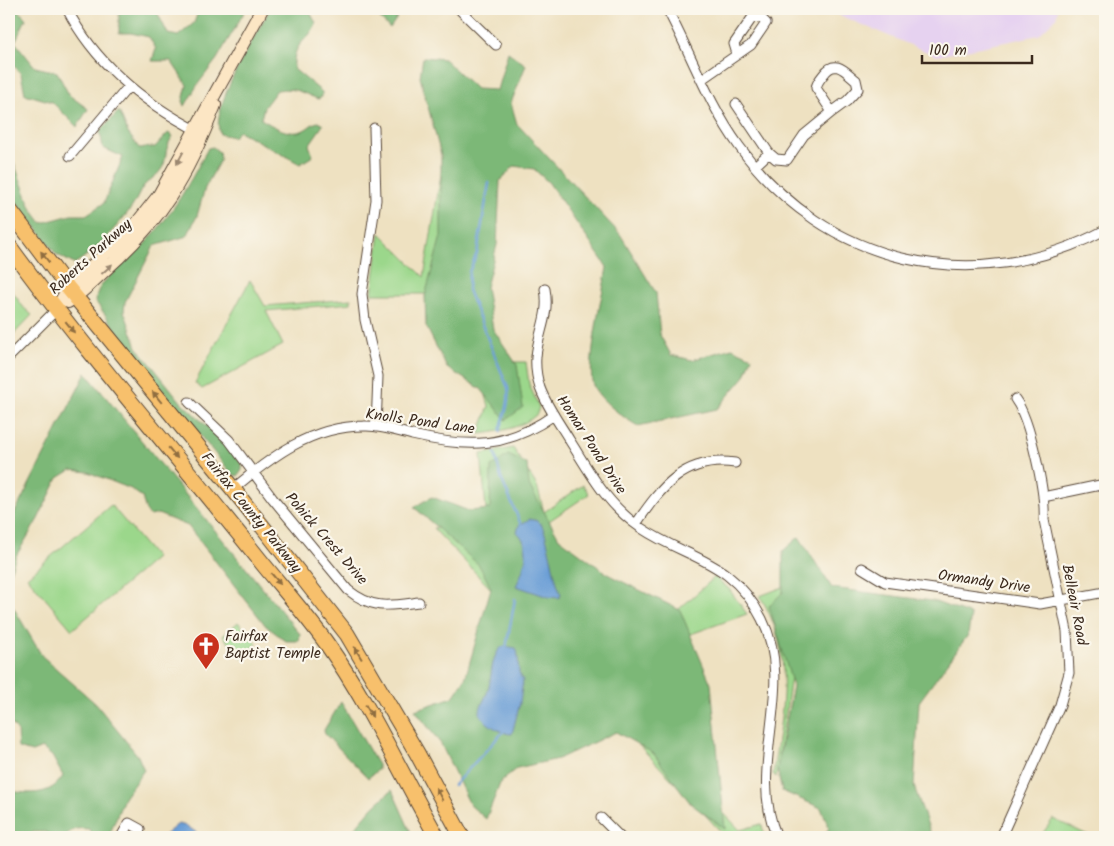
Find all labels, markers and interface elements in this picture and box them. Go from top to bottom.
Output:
scale bar [922,32,1032,64]
text: 100 m [929,39,967,63]
one-way arrow [176,151,184,166]
street label: Roberts Parkway [44,212,139,301]
one-way arrow [39,251,50,264]
one-way arrow [101,263,114,274]
one-way arrow [64,320,75,333]
street label: Homar Pond Drive [550,390,632,500]
one-way arrow [152,391,163,404]
street label: Knolls Pond Lane [364,402,476,442]
one-way arrow [167,446,178,459]
street label: Fairfax County Parkway [195,447,308,579]
street label: Pohick Crest Drive [279,487,373,591]
street label: Belleair Road [1054,562,1094,648]
street label: Ormandy Drive [936,564,1032,600]
one-way arrow [270,572,281,585]
place label: Fairfax Baptist Temple [225,625,321,666]
church icon: Fairfax Baptist Temple [191,631,221,670]
one-way arrow [354,646,362,661]
one-way arrow [365,704,373,718]
one-way arrow [435,787,443,801]

